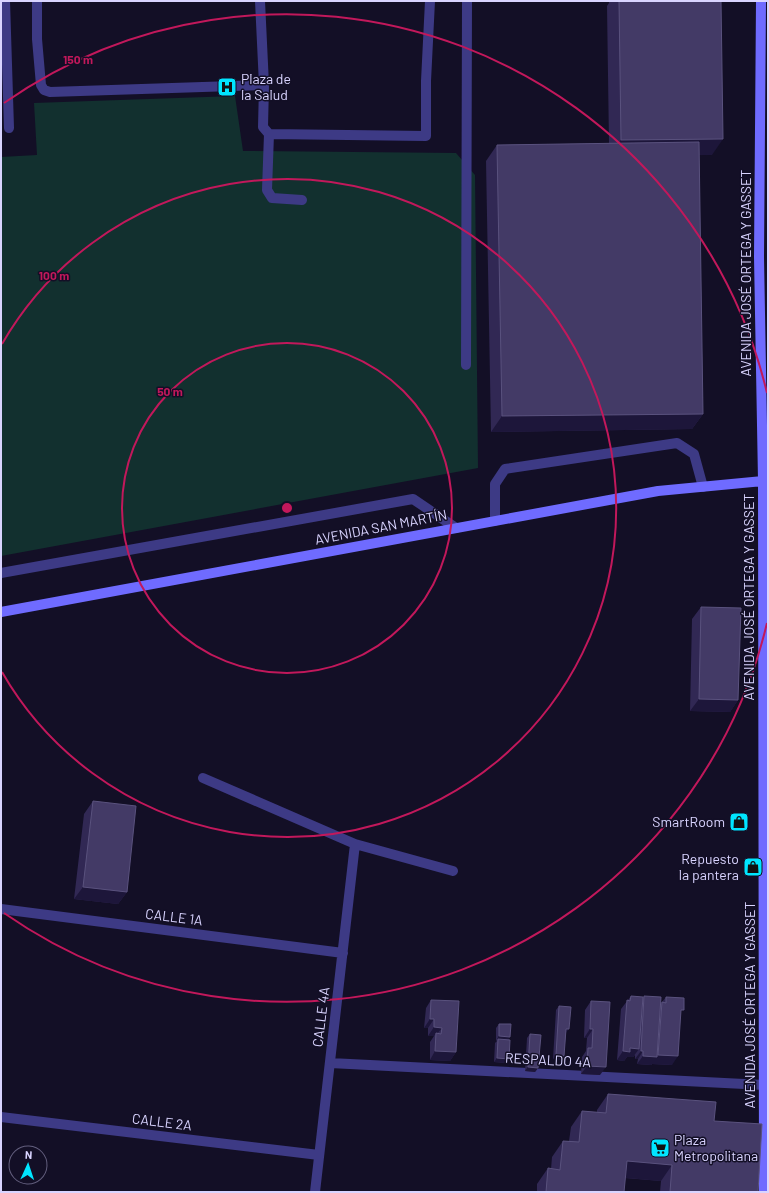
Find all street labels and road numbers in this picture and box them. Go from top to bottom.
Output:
street label: AVENIDA JOSÉ ORTEGA Y GASSET [737,170,754,376]
street label: AVENIDA JOSÉ ORTEGA Y GASSET [740,494,757,700]
street label: AVENIDA SAN MARTÍN [313,505,448,548]
street label: AVENIDA JOSÉ ORTEGA Y GASSET [741,902,758,1108]
street label: CALLE 1A [144,905,204,929]
street label: CALLE 4A [308,985,333,1048]
street label: RESPALDO 4A [505,1049,592,1070]
street label: CALLE 2A [131,1109,193,1134]

